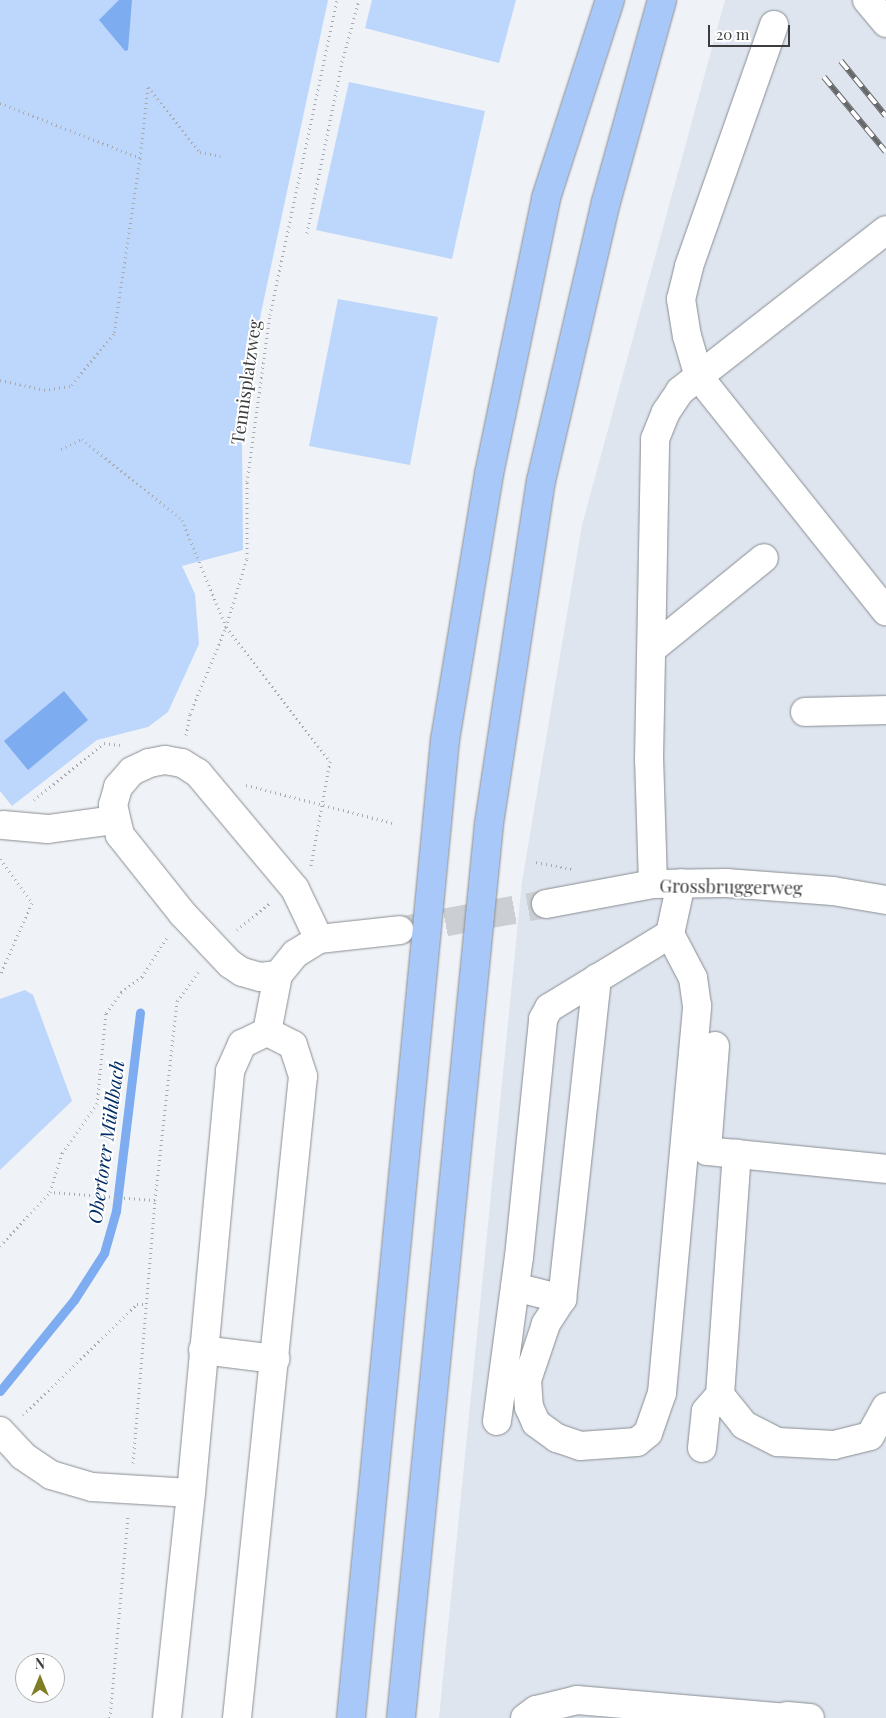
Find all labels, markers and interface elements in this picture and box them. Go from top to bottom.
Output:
scale bar [711,15,794,47]
text: 20 m [716,24,749,44]
street label: Tennisplatzweg [227,318,265,446]
street label: Grossbruggerweg [659,875,803,899]
water label: Obertorer Mühlbach [83,1059,129,1225]
north arrow [15,1653,65,1703]
text: N [35,1654,45,1673]

